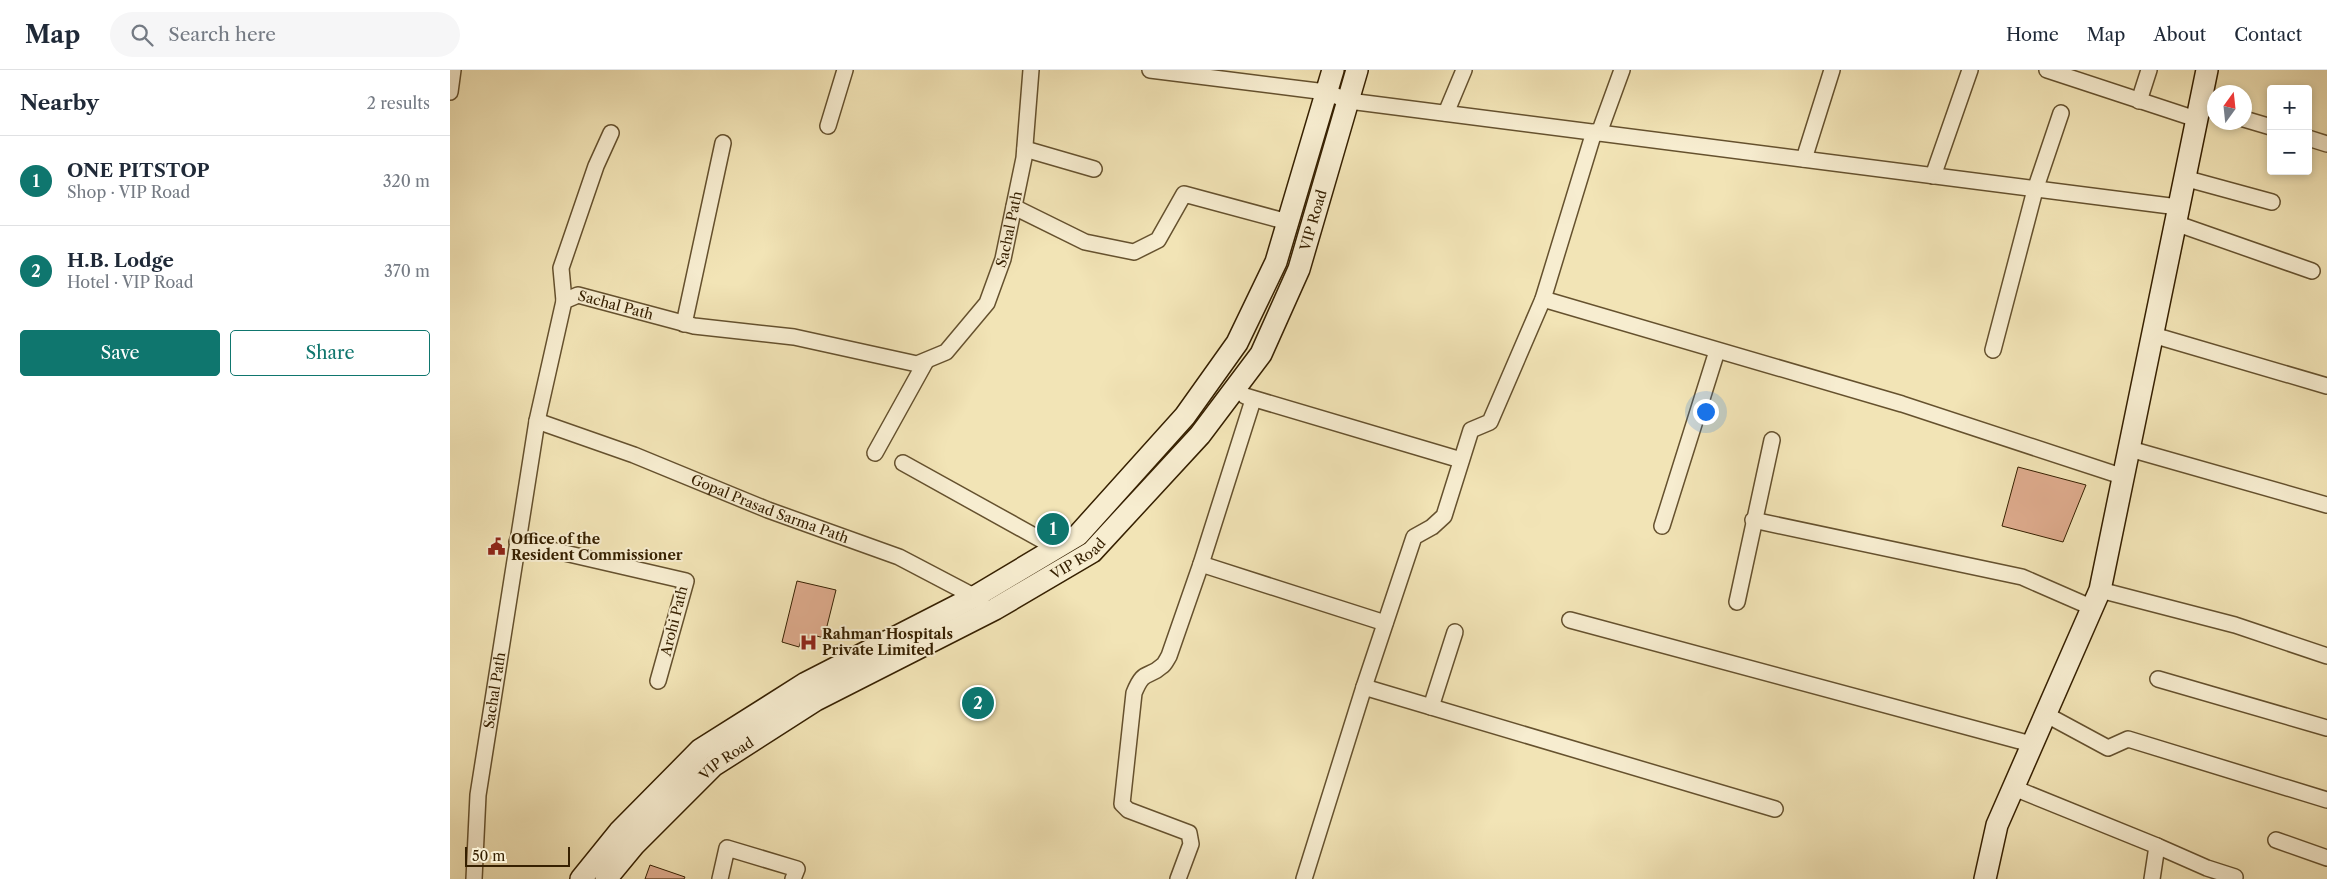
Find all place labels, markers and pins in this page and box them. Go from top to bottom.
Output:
pin: 1 [1037,510,1069,548]
place label: Office of the Resident Commissioner [511,530,683,564]
public building icon: Office of the Resident Commissioner [487,537,507,557]
place label: Rahman Hospitals Private Limited [822,625,953,659]
hospital icon: Rahman Hospitals Private Limited [798,632,818,652]
pin: 2 [962,684,994,722]

